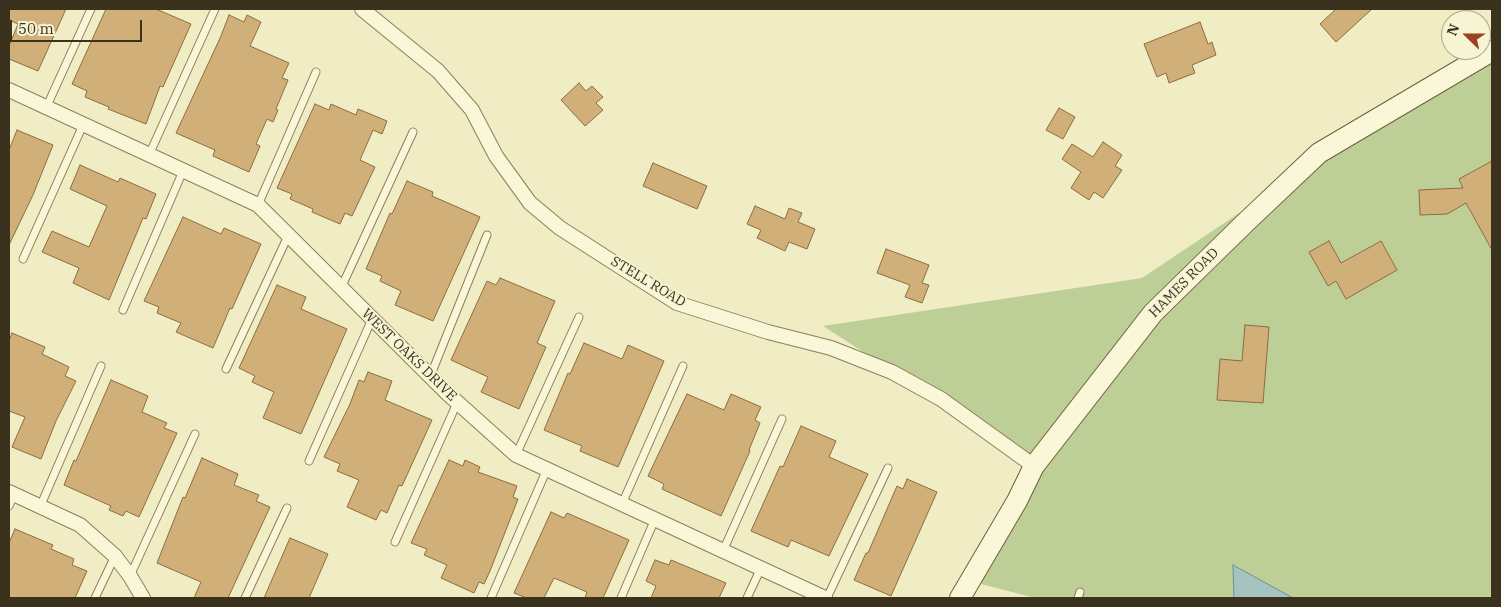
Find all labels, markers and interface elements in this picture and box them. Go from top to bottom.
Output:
scale bar [12,10,145,42]
north arrow [1441,10,1491,60]
text: 50 m [18,19,54,38]
text: N [1443,21,1463,38]
street label: HAMES ROAD [1146,245,1222,321]
street label: STELL ROAD [607,253,689,311]
street label: WEST OAKS DRIVE [358,305,460,405]

